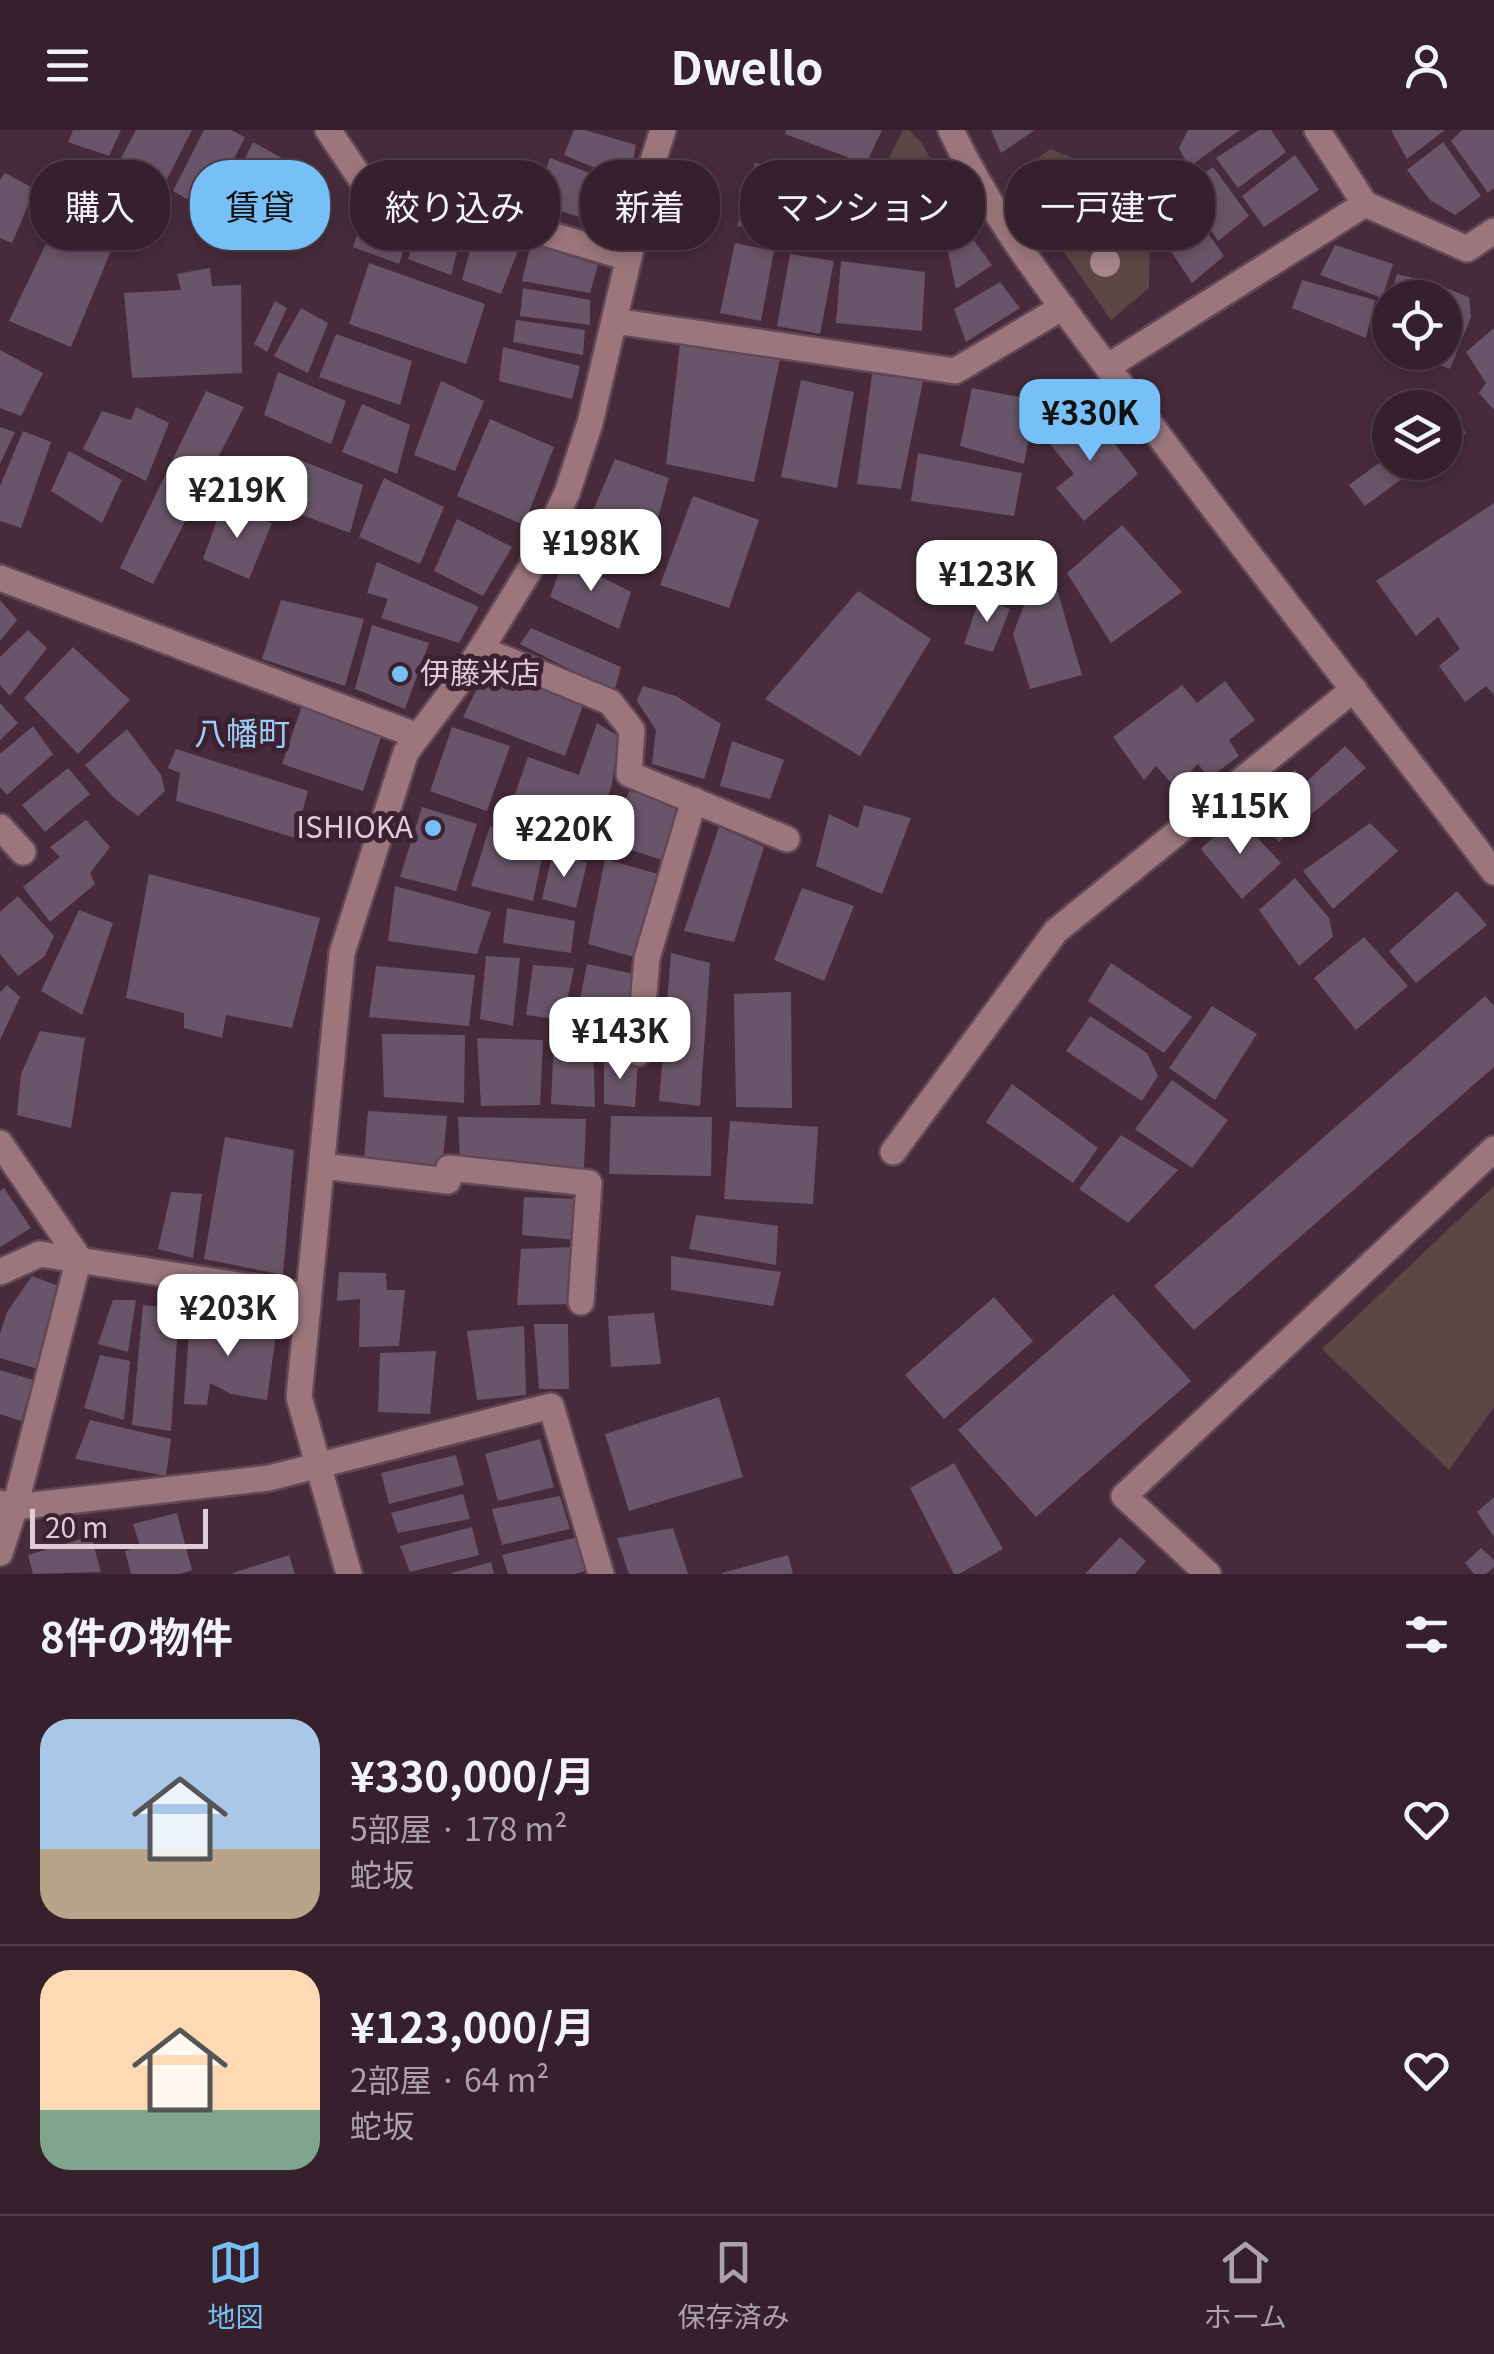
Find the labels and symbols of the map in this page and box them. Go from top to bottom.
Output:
pin: ¥330K [1020,379,1160,464]
pin: ¥219K [167,456,307,541]
pin: ¥198K [521,509,661,594]
pin: ¥123K [917,540,1057,625]
place label: 伊藤米店 [420,649,540,693]
marker: 伊藤米店 [389,663,411,685]
district label: 八幡町 [194,708,290,754]
pin: ¥115K [1170,772,1310,857]
pin: ¥220K [494,795,634,880]
place label: ISHIOKA [296,803,414,847]
marker: ISHIOKA [422,817,444,839]
pin: ¥143K [550,997,690,1082]
pin: ¥203K [158,1274,298,1359]
scale bar [30,1504,208,1548]

